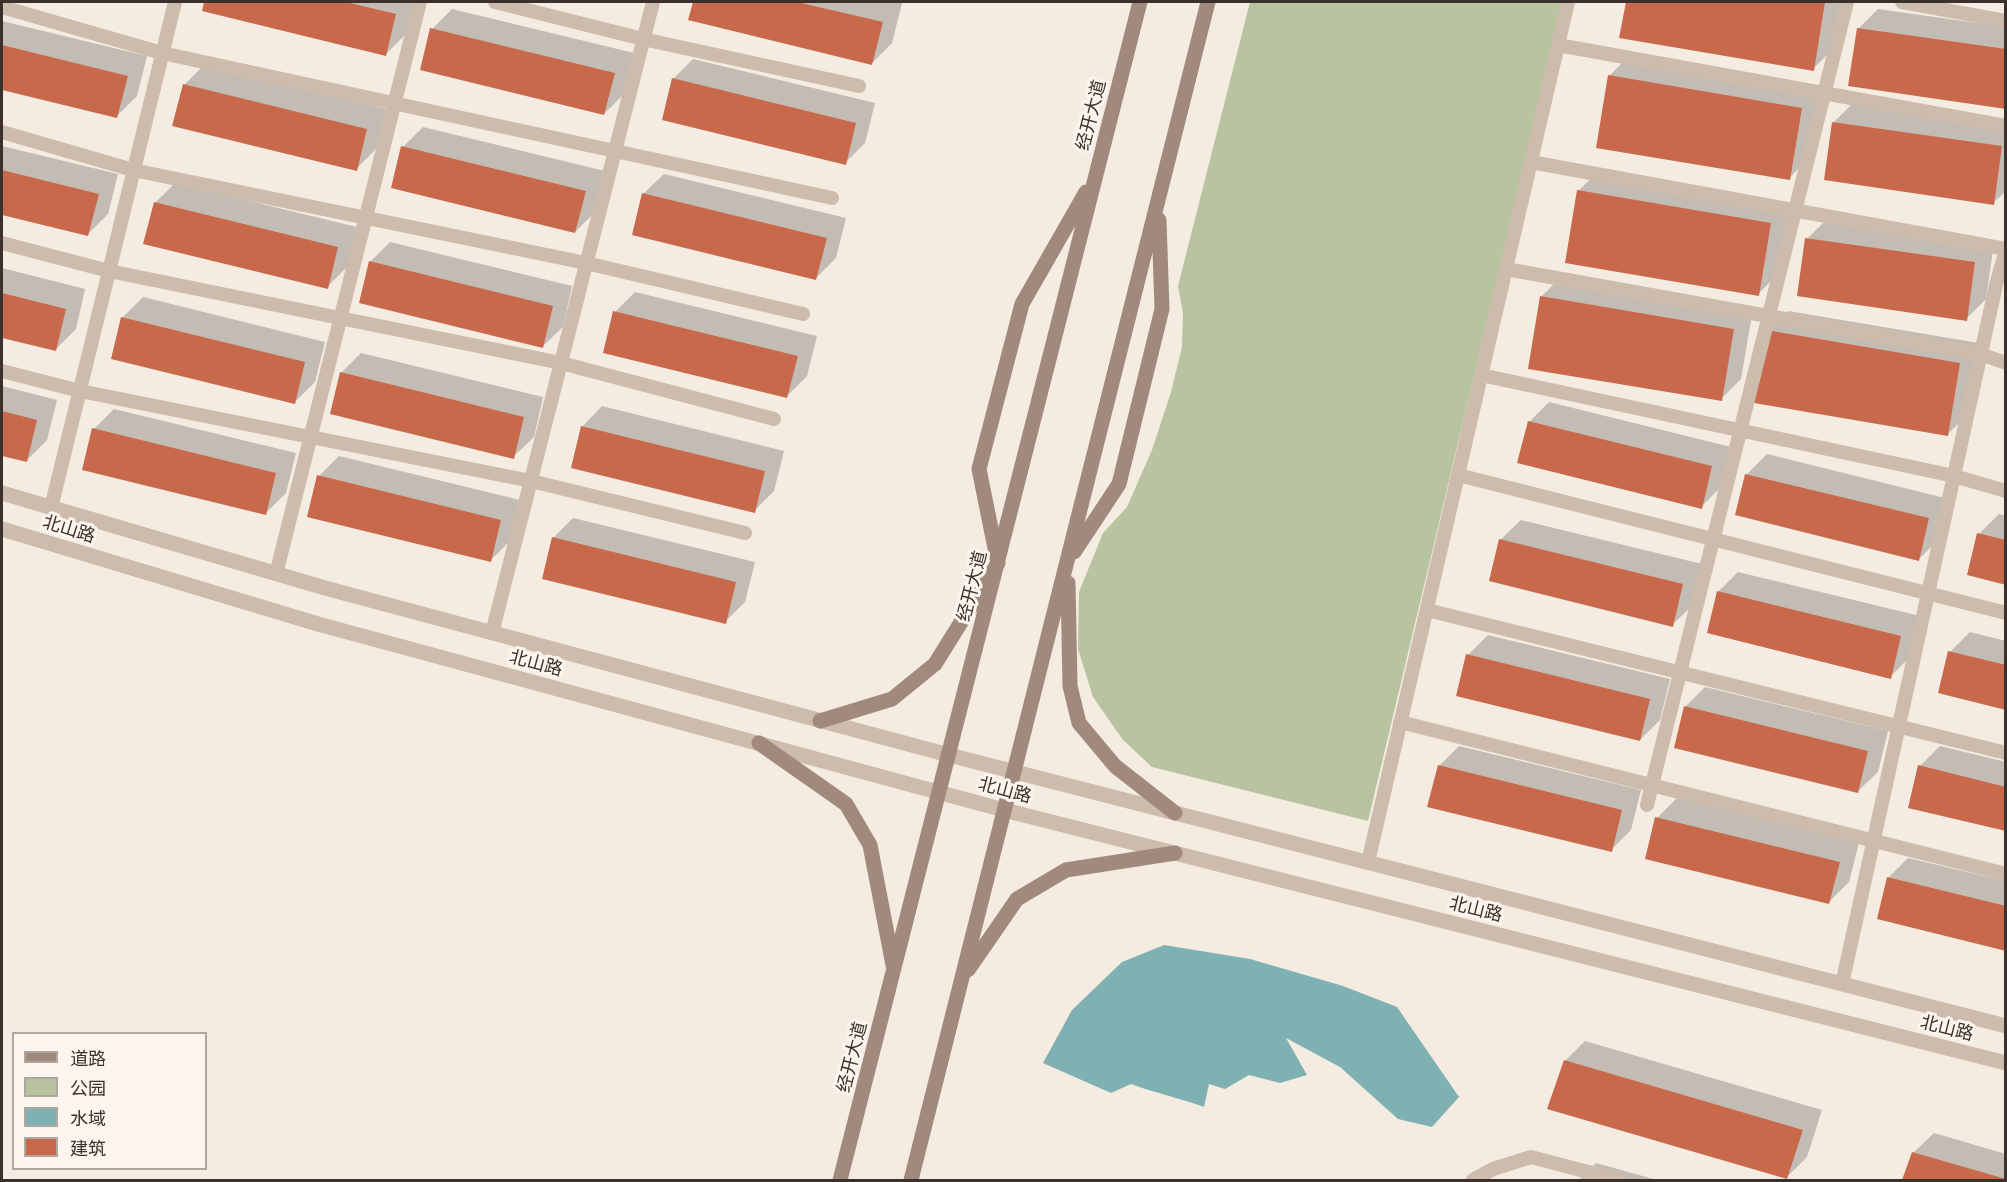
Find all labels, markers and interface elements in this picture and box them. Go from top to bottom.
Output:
street label: 经开大道 [1072,77,1110,153]
street label: 北山路 [40,511,98,547]
street label: 经开大道 [953,548,991,624]
street label: 北山路 [507,646,565,680]
street label: 北山路 [976,773,1034,807]
street label: 北山路 [1447,892,1505,926]
street label: 北山路 [1918,1011,1976,1045]
street label: 经开大道 [833,1019,871,1095]
legend [12,1032,207,1170]
text: 道路 [70,1047,106,1069]
text: 公园 [70,1077,106,1099]
text: 水域 [70,1107,106,1129]
text: 建筑 [70,1137,106,1159]

